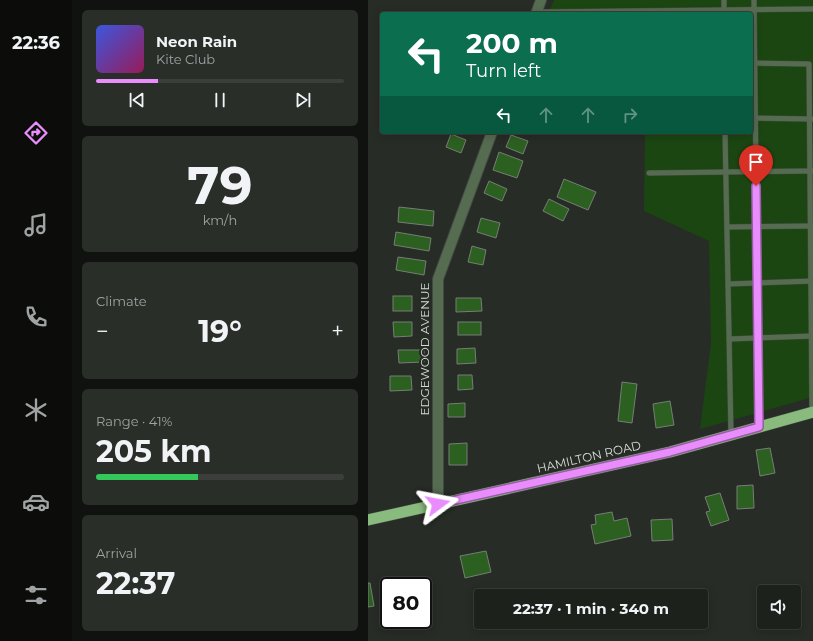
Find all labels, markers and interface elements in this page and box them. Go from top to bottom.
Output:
text: 200 m [466,26,558,60]
icon: left [400,28,452,80]
text: 22:36 [12,32,60,54]
text: Neon Rain [156,32,237,51]
text: Kite Club [156,51,215,67]
text: Turn left [466,60,541,82]
icon: previous [126,89,148,111]
icon: pause [209,89,231,111]
icon: next [292,89,314,111]
icon: left [493,104,515,126]
icon: ahead [535,104,557,126]
icon: ahead [577,104,599,126]
icon: right [619,104,641,126]
icon: directions [22,119,50,147]
pin [739,145,773,186]
icon: arrive [745,151,767,173]
text: 79 [187,154,253,217]
icon: music [22,211,50,239]
text: km/h [203,212,237,228]
street label: EDGEWOOD AVENUE [417,282,432,416]
text: Climate [96,293,147,309]
icon: phone [22,303,50,331]
text: 19° [198,313,242,350]
text: − [96,318,109,345]
text: + [331,318,344,345]
icon: climate [22,396,50,424]
text: Range · 41% [96,413,172,429]
text: 205 km [96,433,211,470]
street label: HAMILTON ROAD [535,437,643,476]
position arrow [417,483,459,525]
icon: car [22,488,50,516]
text: Arrival [96,545,137,561]
text: 22:37 [96,565,175,602]
speed limit sign: 80 [380,577,432,629]
icon: filters [22,581,50,609]
map controls [757,585,801,629]
button: sound [757,585,801,629]
text: 22:37 · 1 min · 340 m [513,599,669,618]

